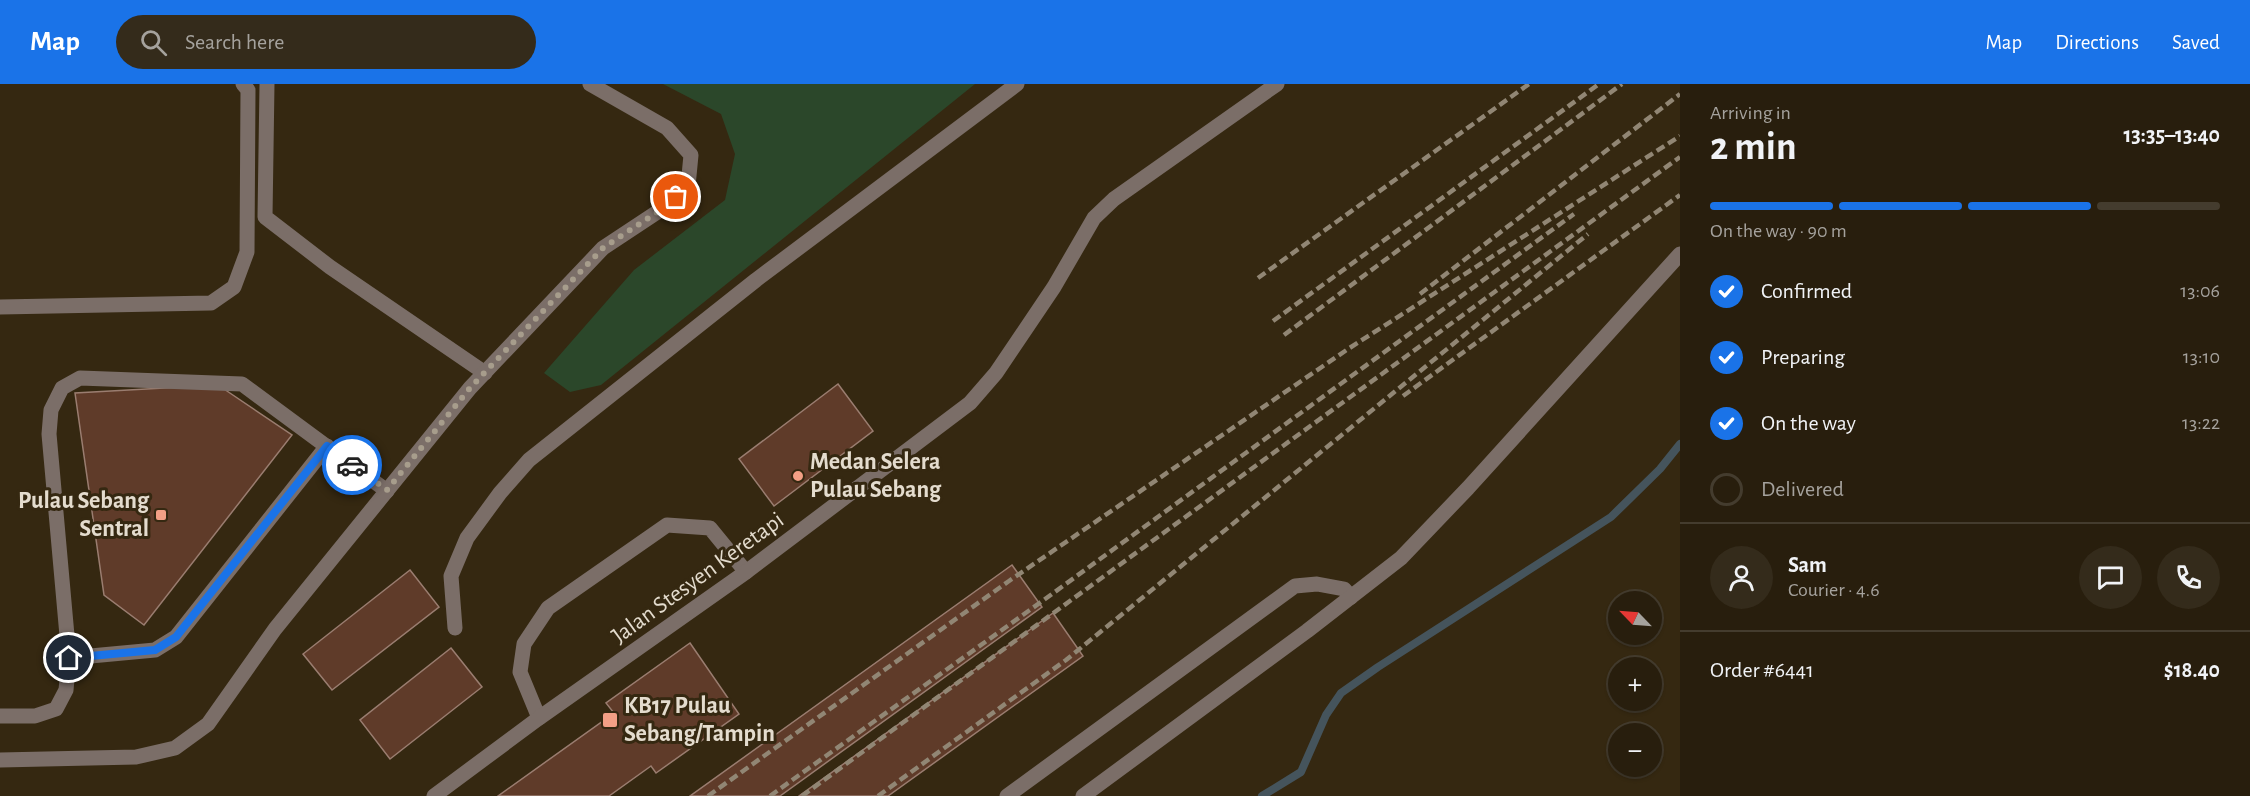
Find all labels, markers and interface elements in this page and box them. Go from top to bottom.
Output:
search box [116,15,536,69]
icon: search [137,26,170,59]
text: Map [30,28,80,56]
text: Search here [185,31,284,53]
text: Map [1986,32,2022,53]
text: Directions [2055,32,2139,53]
text: Saved [2172,32,2220,53]
text: Arriving in [1710,103,1791,123]
text: 13:35–13:40 [2123,124,2220,146]
text: 2 min [1710,128,1797,167]
pin [650,171,701,222]
icon: bag [659,180,692,213]
text: On the way · 90 m [1710,221,1847,241]
icon: check [1710,275,1743,308]
text: Confirmed [1761,280,1852,302]
text: 13:06 [2180,281,2220,301]
icon: check [1710,341,1743,374]
text: Preparing [1761,346,1845,368]
text: 13:10 [2183,347,2220,367]
icon: check [1710,407,1743,440]
text: On the way [1761,412,1856,434]
text: 13:22 [2182,413,2220,433]
courier [322,435,382,495]
icon: car [336,449,369,482]
place label: Medan Selera Pulau Sebang [810,450,942,502]
marker: Medan Selera Pulau Sebang [791,469,805,483]
text: Delivered [1761,478,1844,500]
place label: Pulau Sebang Sentral [18,489,150,541]
marker: Pulau Sebang Sentral [154,508,168,522]
street label: Jalan Stesyen Keretapi [608,508,788,648]
button: person [1710,546,1773,609]
button: chat [2079,546,2142,609]
button: phone [2157,546,2220,609]
text: Sam [1788,554,1827,576]
text: Courier · 4.6 [1788,580,1880,600]
north arrow [1608,591,1662,645]
map controls [1608,591,1662,777]
pin [43,632,94,683]
icon: home [52,641,85,674]
button: + [1608,657,1662,711]
text: Order #6441 [1710,659,1814,681]
text: $18.40 [2164,659,2220,681]
place label: KB17 Pulau Sebang/Tampin [624,694,775,746]
marker: KB17 Pulau Sebang/Tampin [601,711,619,729]
button: − [1608,723,1662,777]

